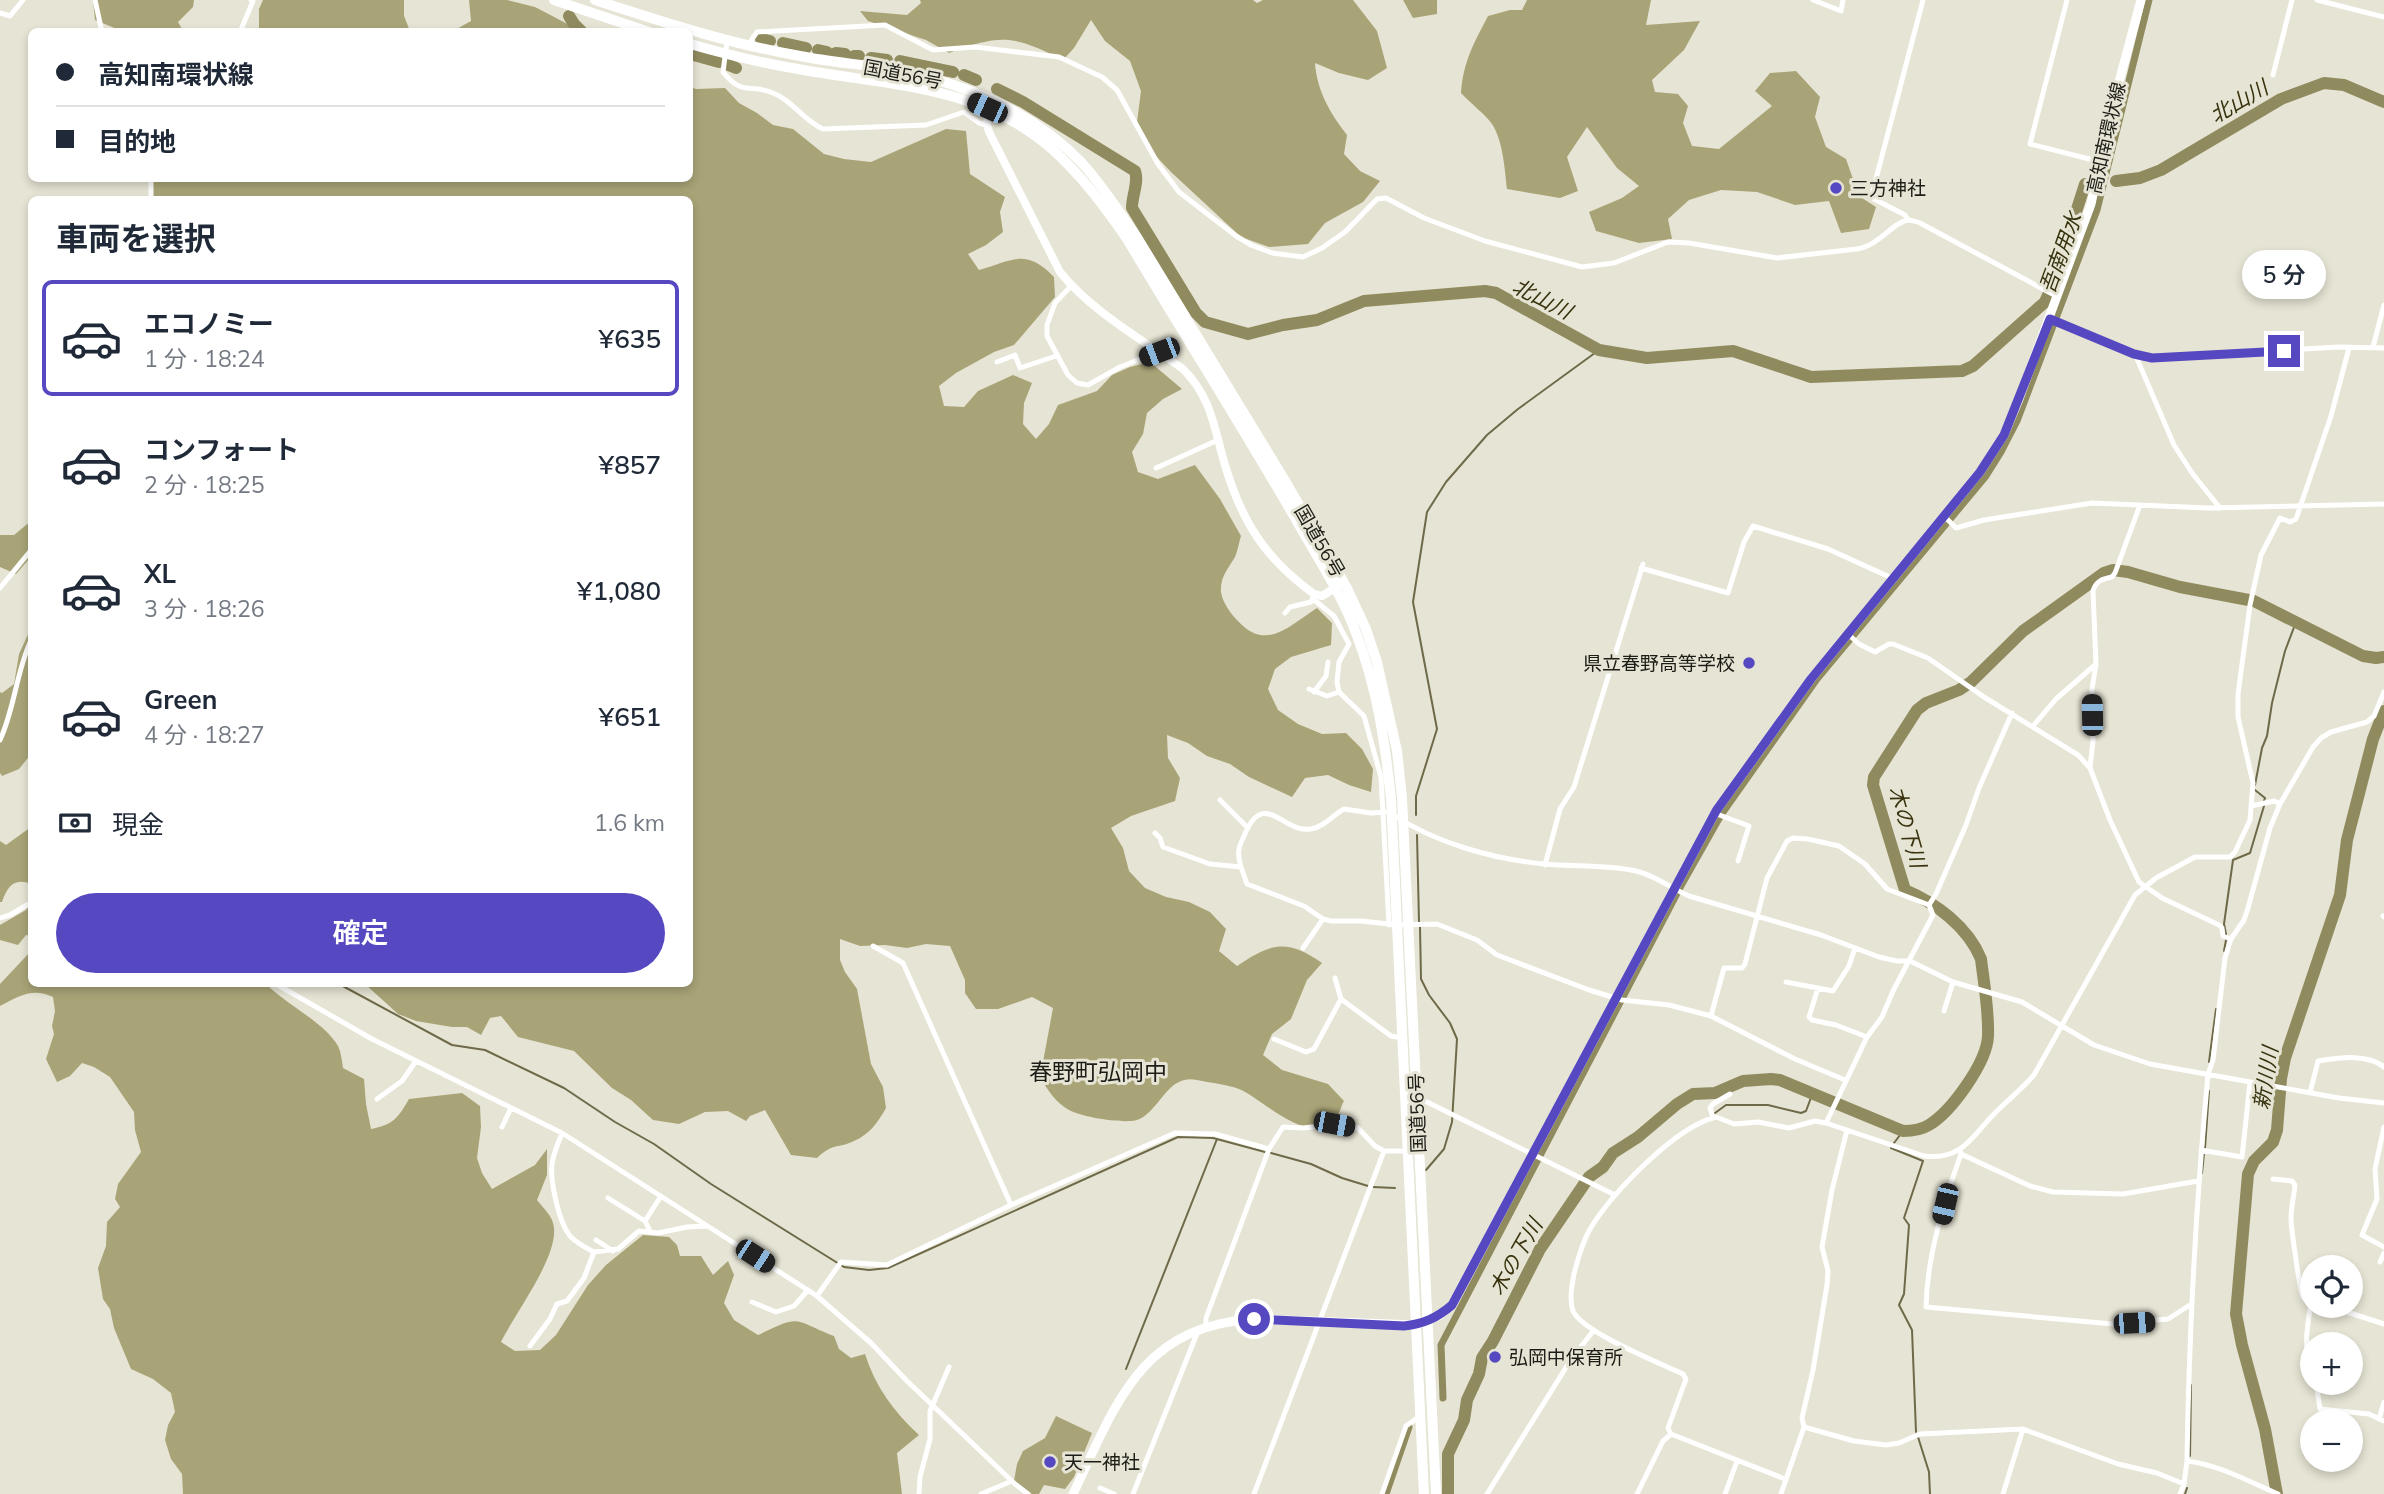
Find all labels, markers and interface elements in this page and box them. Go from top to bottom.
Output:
street label: 国道56号 [862,55,944,93]
text: 高知南環状線 [98,58,254,91]
water label: 北山川 [2205,73,2274,128]
street label: 高知南環状線 [2081,80,2131,196]
car [964,90,1011,126]
text: 目的地 [98,125,176,158]
place label: 三方神社 [1850,176,1926,200]
marker: 三方神社 [1828,180,1844,196]
water label: 吾南用水 [2033,207,2087,297]
text: 車両を選択 [56,218,216,258]
callout: 5 分 [2242,250,2326,298]
text: 5 分 [2263,260,2305,289]
water label: 北山川 [1508,272,1578,325]
icon: car [60,307,123,370]
text: エコノミー [144,307,274,340]
text: ¥635 [599,322,661,355]
car [1136,335,1183,369]
route end [2268,335,2300,367]
text: 1 分 · 18:24 [144,344,265,373]
icon: car [60,433,123,496]
text: コンフォート [144,433,299,466]
text: ¥857 [599,448,661,481]
text: 2 分 · 18:25 [144,470,265,499]
street label: 国道56号 [1290,500,1350,582]
text: XL [144,557,176,590]
icon: car [60,559,123,622]
text: ¥1,080 [577,574,661,607]
text: 3 分 · 18:26 [144,594,265,623]
place label: 県立春野高等学校 [1583,651,1735,675]
marker: 県立春野高等学校 [1741,655,1757,671]
text: Green [144,683,217,716]
icon: car [60,685,123,748]
car [2082,694,2103,736]
text: ¥651 [599,700,661,733]
text: 4 分 · 18:27 [144,720,265,749]
water label: 木の下川 [1884,783,1933,873]
icon: cash [56,804,94,842]
text: 現金 [112,808,164,841]
text: 1.6 km [594,808,665,837]
button: 確定 [56,893,665,973]
water label: 新川川 [2247,1043,2283,1111]
district label: 春野町弘岡中 [1029,1057,1167,1086]
street label: 国道56号 [1404,1073,1430,1153]
car [1312,1110,1357,1138]
car [1931,1181,1960,1227]
water label: 木の下川 [1483,1212,1548,1299]
car [732,1236,779,1276]
map controls [2300,1255,2363,1472]
button: locate [2300,1255,2363,1318]
route start [1238,1303,1270,1335]
car [2113,1311,2156,1335]
button: + [2300,1332,2363,1395]
place label: 弘岡中保育所 [1509,1345,1623,1369]
marker: 弘岡中保育所 [1487,1349,1503,1365]
button: − [2300,1409,2363,1472]
place label: 天一神社 [1064,1450,1140,1474]
marker: 天一神社 [1042,1454,1058,1470]

